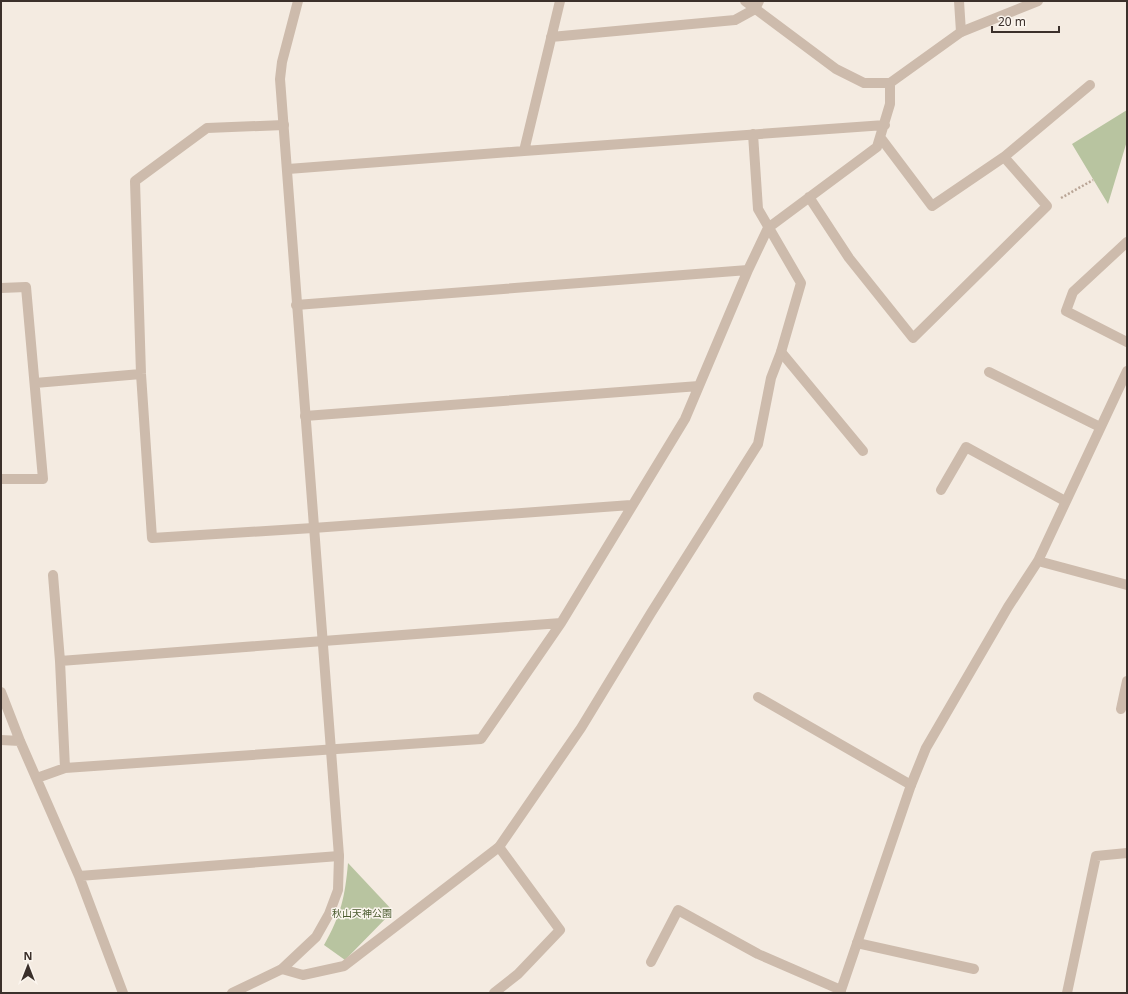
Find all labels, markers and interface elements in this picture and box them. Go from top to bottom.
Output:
scale bar [992,8,1059,34]
text: 20 m [998,13,1026,30]
park label: 秋山天神公園 [332,906,392,920]
north arrow [8,946,48,986]
text: N [24,948,32,963]

